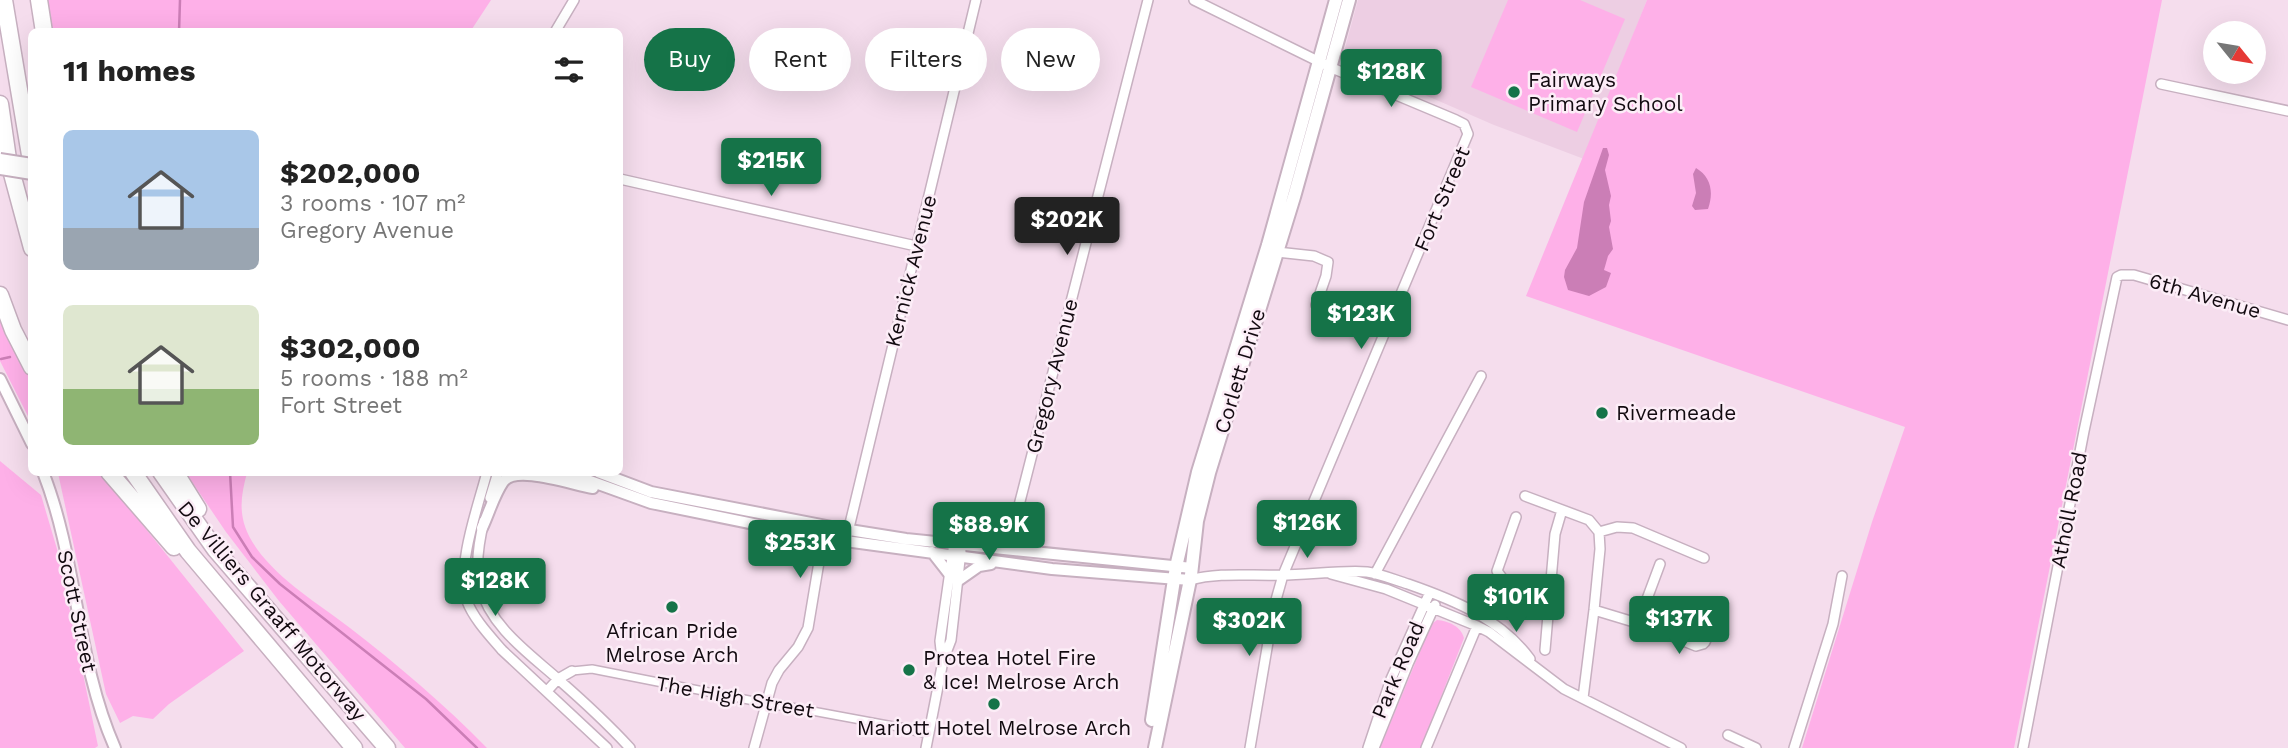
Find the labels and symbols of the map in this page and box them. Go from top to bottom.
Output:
north arrow [2203,21,2266,84]
pin: $128K [1342,50,1440,109]
place label: Fairways Primary School [1528,67,1683,116]
marker: Fairways Primary School [1506,84,1522,100]
pin: $215K [722,138,820,198]
street label: Fort Street [1408,142,1475,255]
street label: Kernick Avenue [880,192,942,350]
pin: $202K [1018,198,1116,257]
street label: 6th Avenue [2146,268,2264,323]
pin: $123K [1312,292,1410,351]
street label: Gregory Avenue [1020,296,1083,456]
street label: Corlett Drive [1209,305,1270,436]
place label: Rivermeade [1616,400,1736,425]
marker: Rivermeade [1594,405,1610,421]
street label: Atholl Road [2045,450,2092,570]
street label: De Villiers Graaff Motorway [173,496,372,726]
pin: $126K [1258,500,1356,560]
pin: $88.9K [932,503,1046,562]
pin: $253K [751,520,849,580]
street label: Scott Street [52,548,103,674]
pin: $128K [446,558,544,618]
pin: $101K [1467,574,1565,634]
pin: $137K [1630,596,1728,656]
pin: $302K [1200,598,1298,658]
marker: African Pride Melrose Arch [664,599,680,615]
street label: Park Road [1366,617,1429,722]
place label: African Pride Melrose Arch [605,618,739,667]
place label: Protea Hotel Fire & Ice! Melrose Arch [923,645,1120,694]
marker: Protea Hotel Fire & Ice! Melrose Arch [901,662,917,678]
street label: The High Street [654,670,816,723]
marker: Mariott Hotel Melrose Arch [986,696,1002,712]
place label: Mariott Hotel Melrose Arch [857,715,1131,740]

